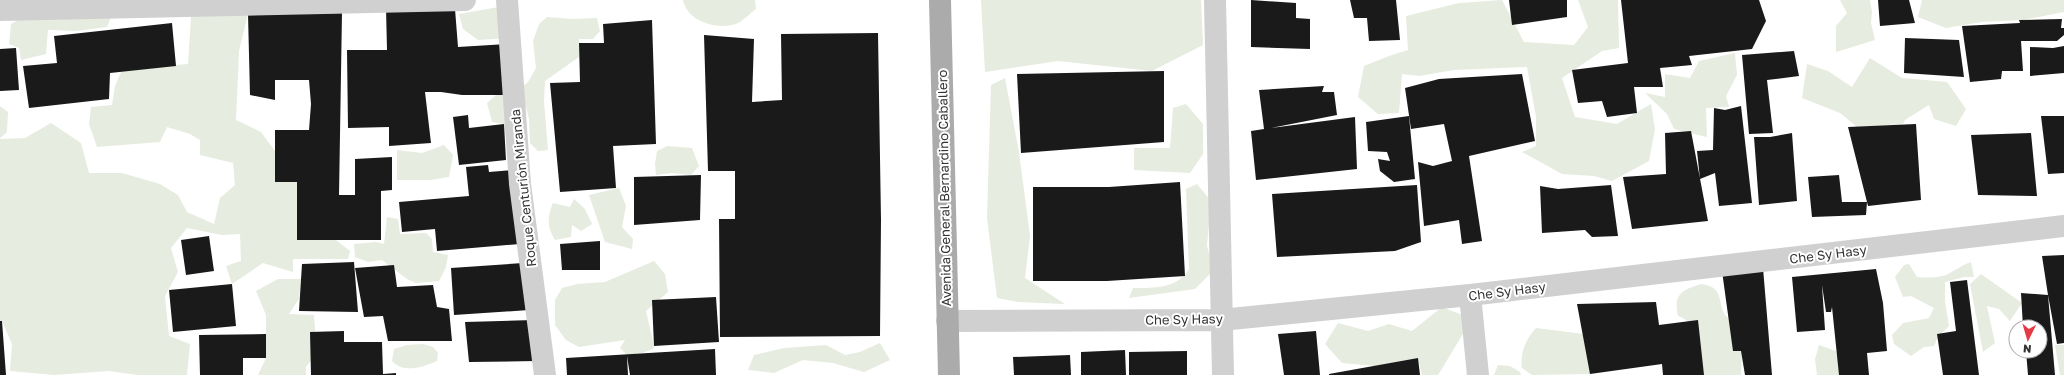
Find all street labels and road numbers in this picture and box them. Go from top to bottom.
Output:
street label: Avenida General Bernardino Caballero [934,69,954,306]
street label: Roque Centurión Miranda [507,108,539,268]
street label: Che Sy Hasy [1788,241,1868,267]
street label: Che Sy Hasy [1467,278,1547,304]
street label: Che Sy Hasy [1145,310,1224,328]

